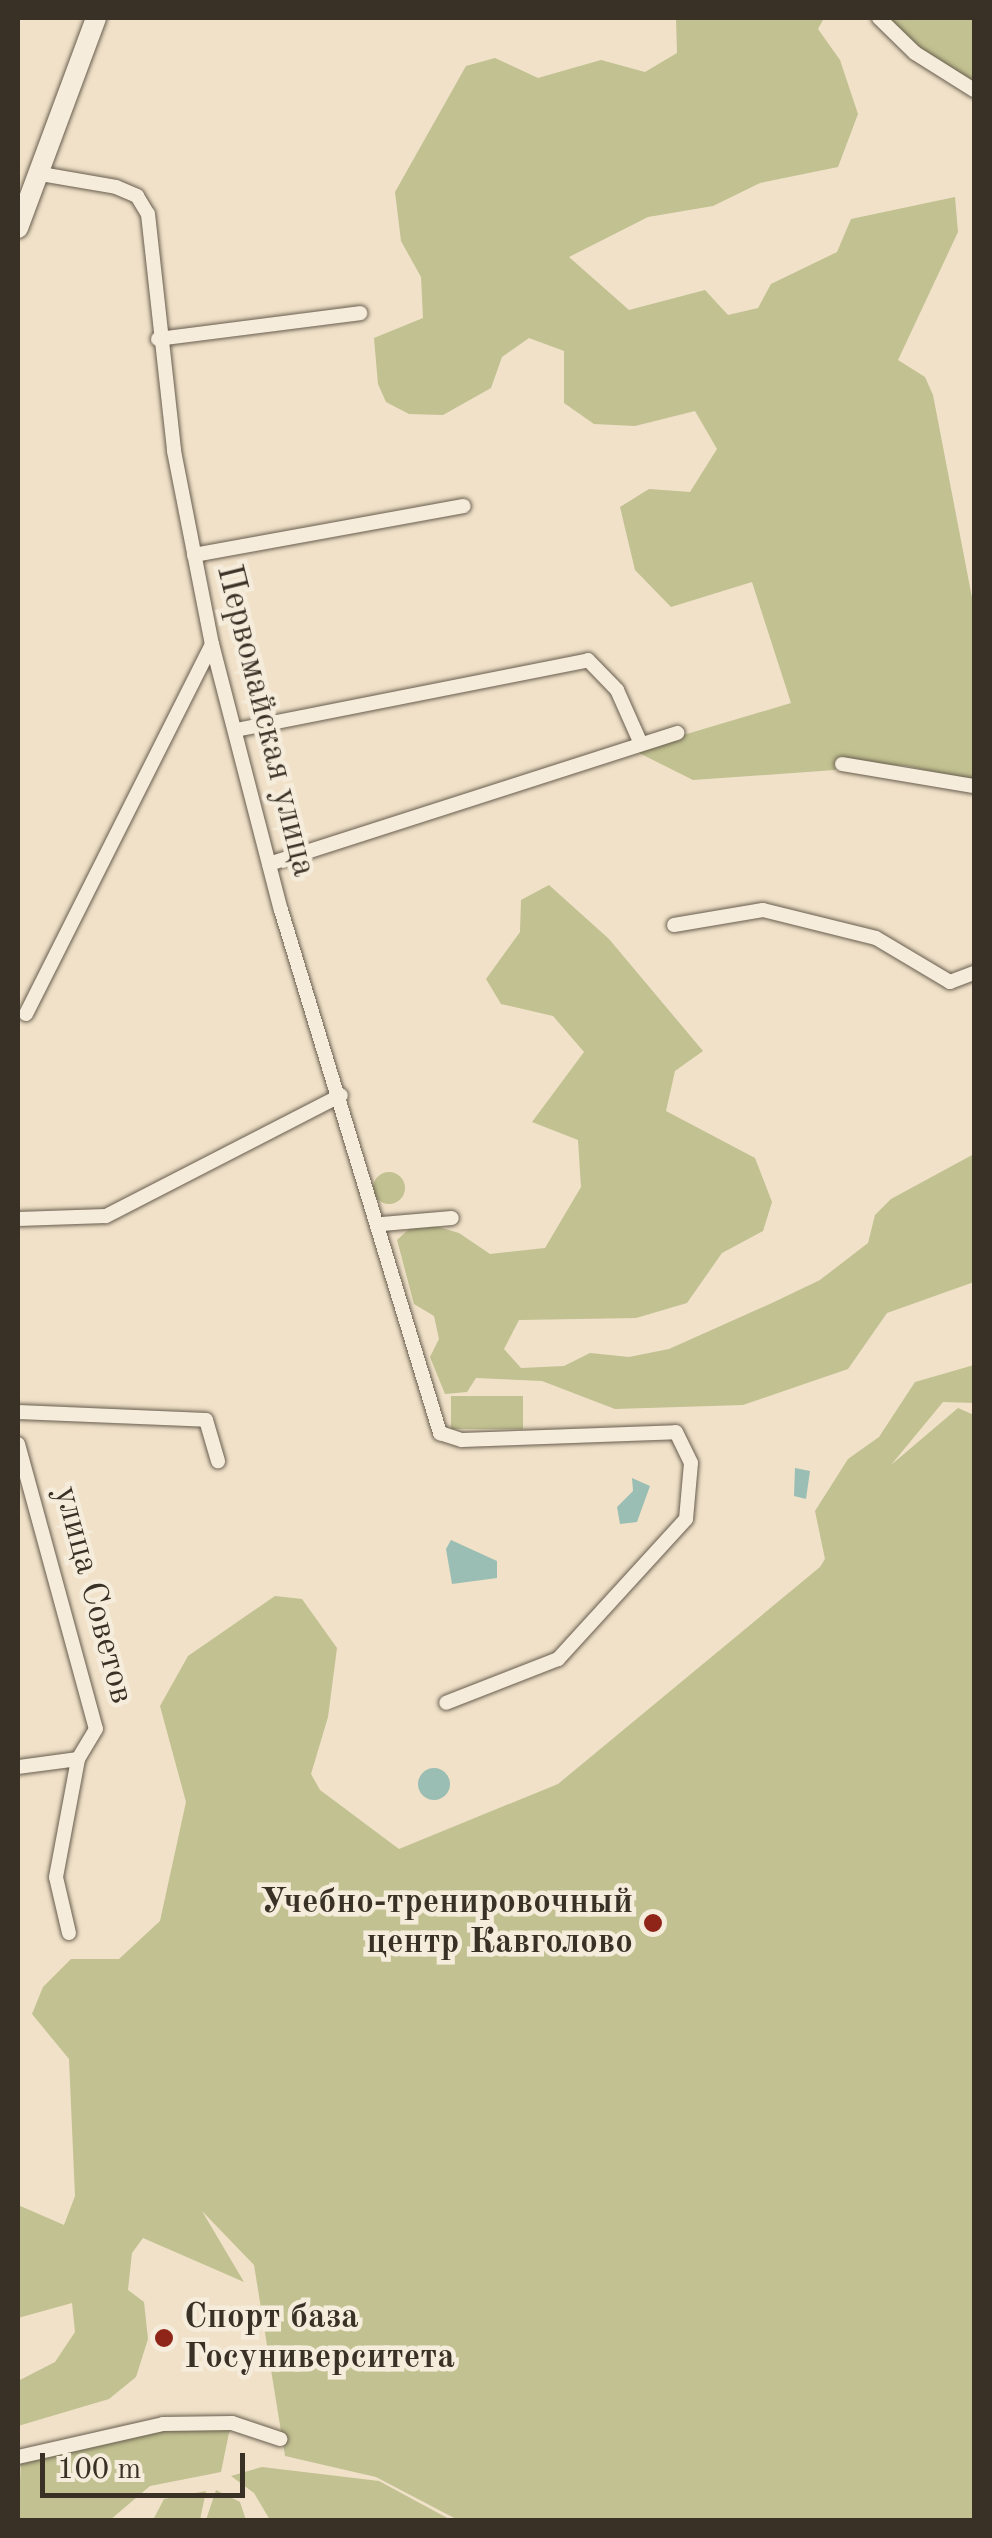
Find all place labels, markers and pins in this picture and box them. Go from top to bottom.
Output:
place label: Учебно-тренировочный центр Кавголово [260,1882,633,1964]
marker: Учебно-тренировочный центр Кавголово [642,1912,664,1934]
place label: Спорт база Госуниверситета [184,2297,455,2379]
marker: Спорт база Госуниверситета [153,2327,175,2349]

